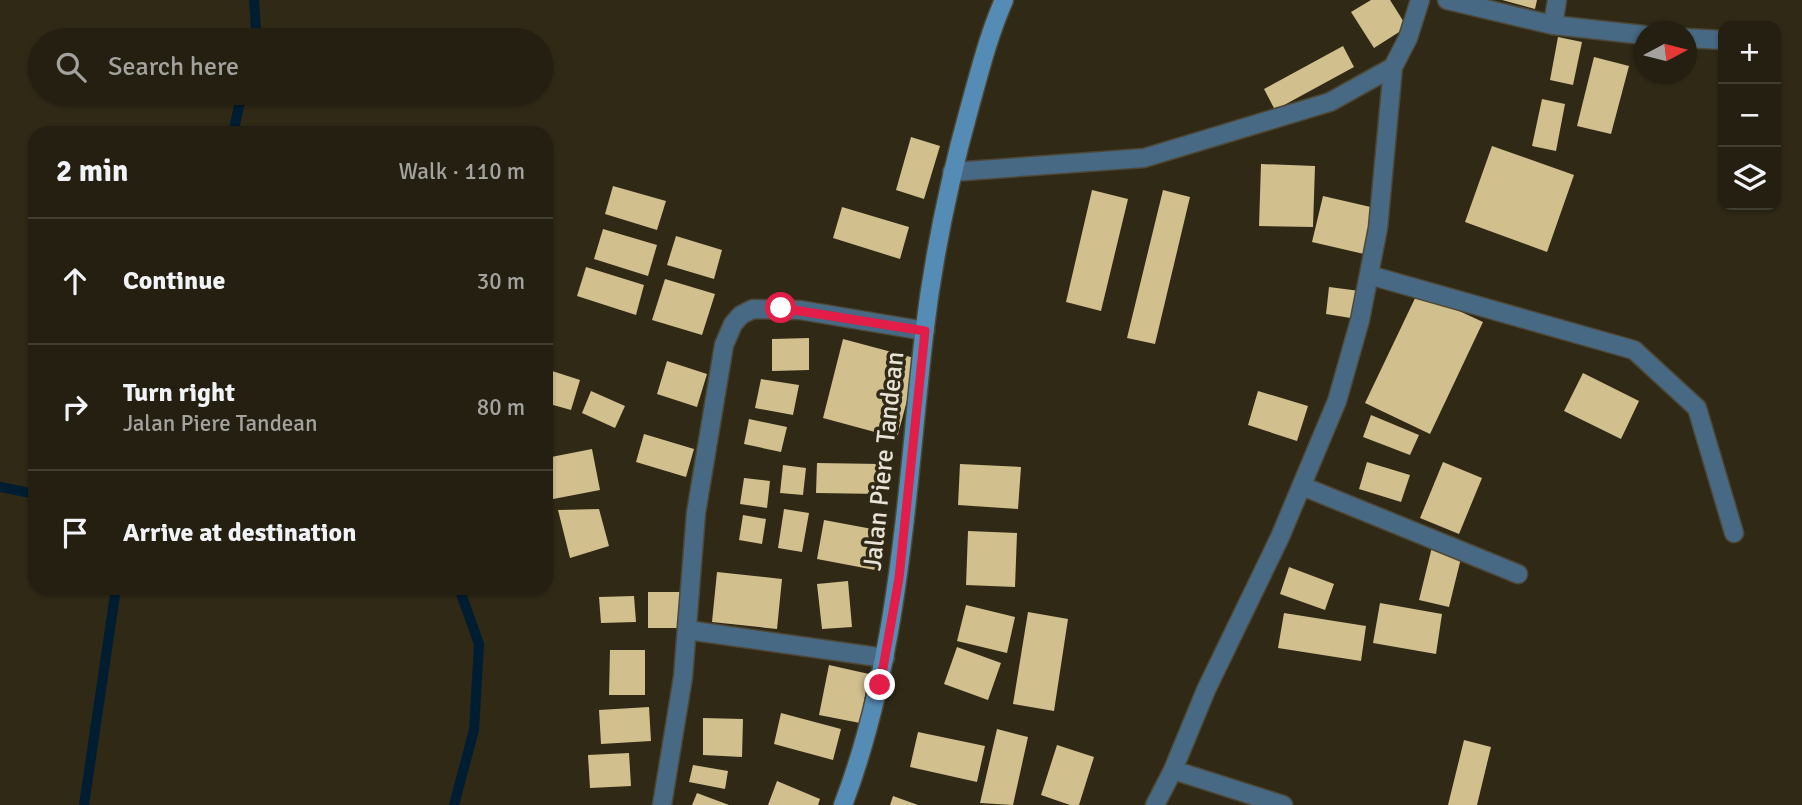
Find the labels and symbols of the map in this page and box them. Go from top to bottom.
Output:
north arrow [1634,21,1697,84]
route start [765,292,796,323]
street label: Jalan Piere Tandean [857,350,911,572]
route end [864,669,895,700]

